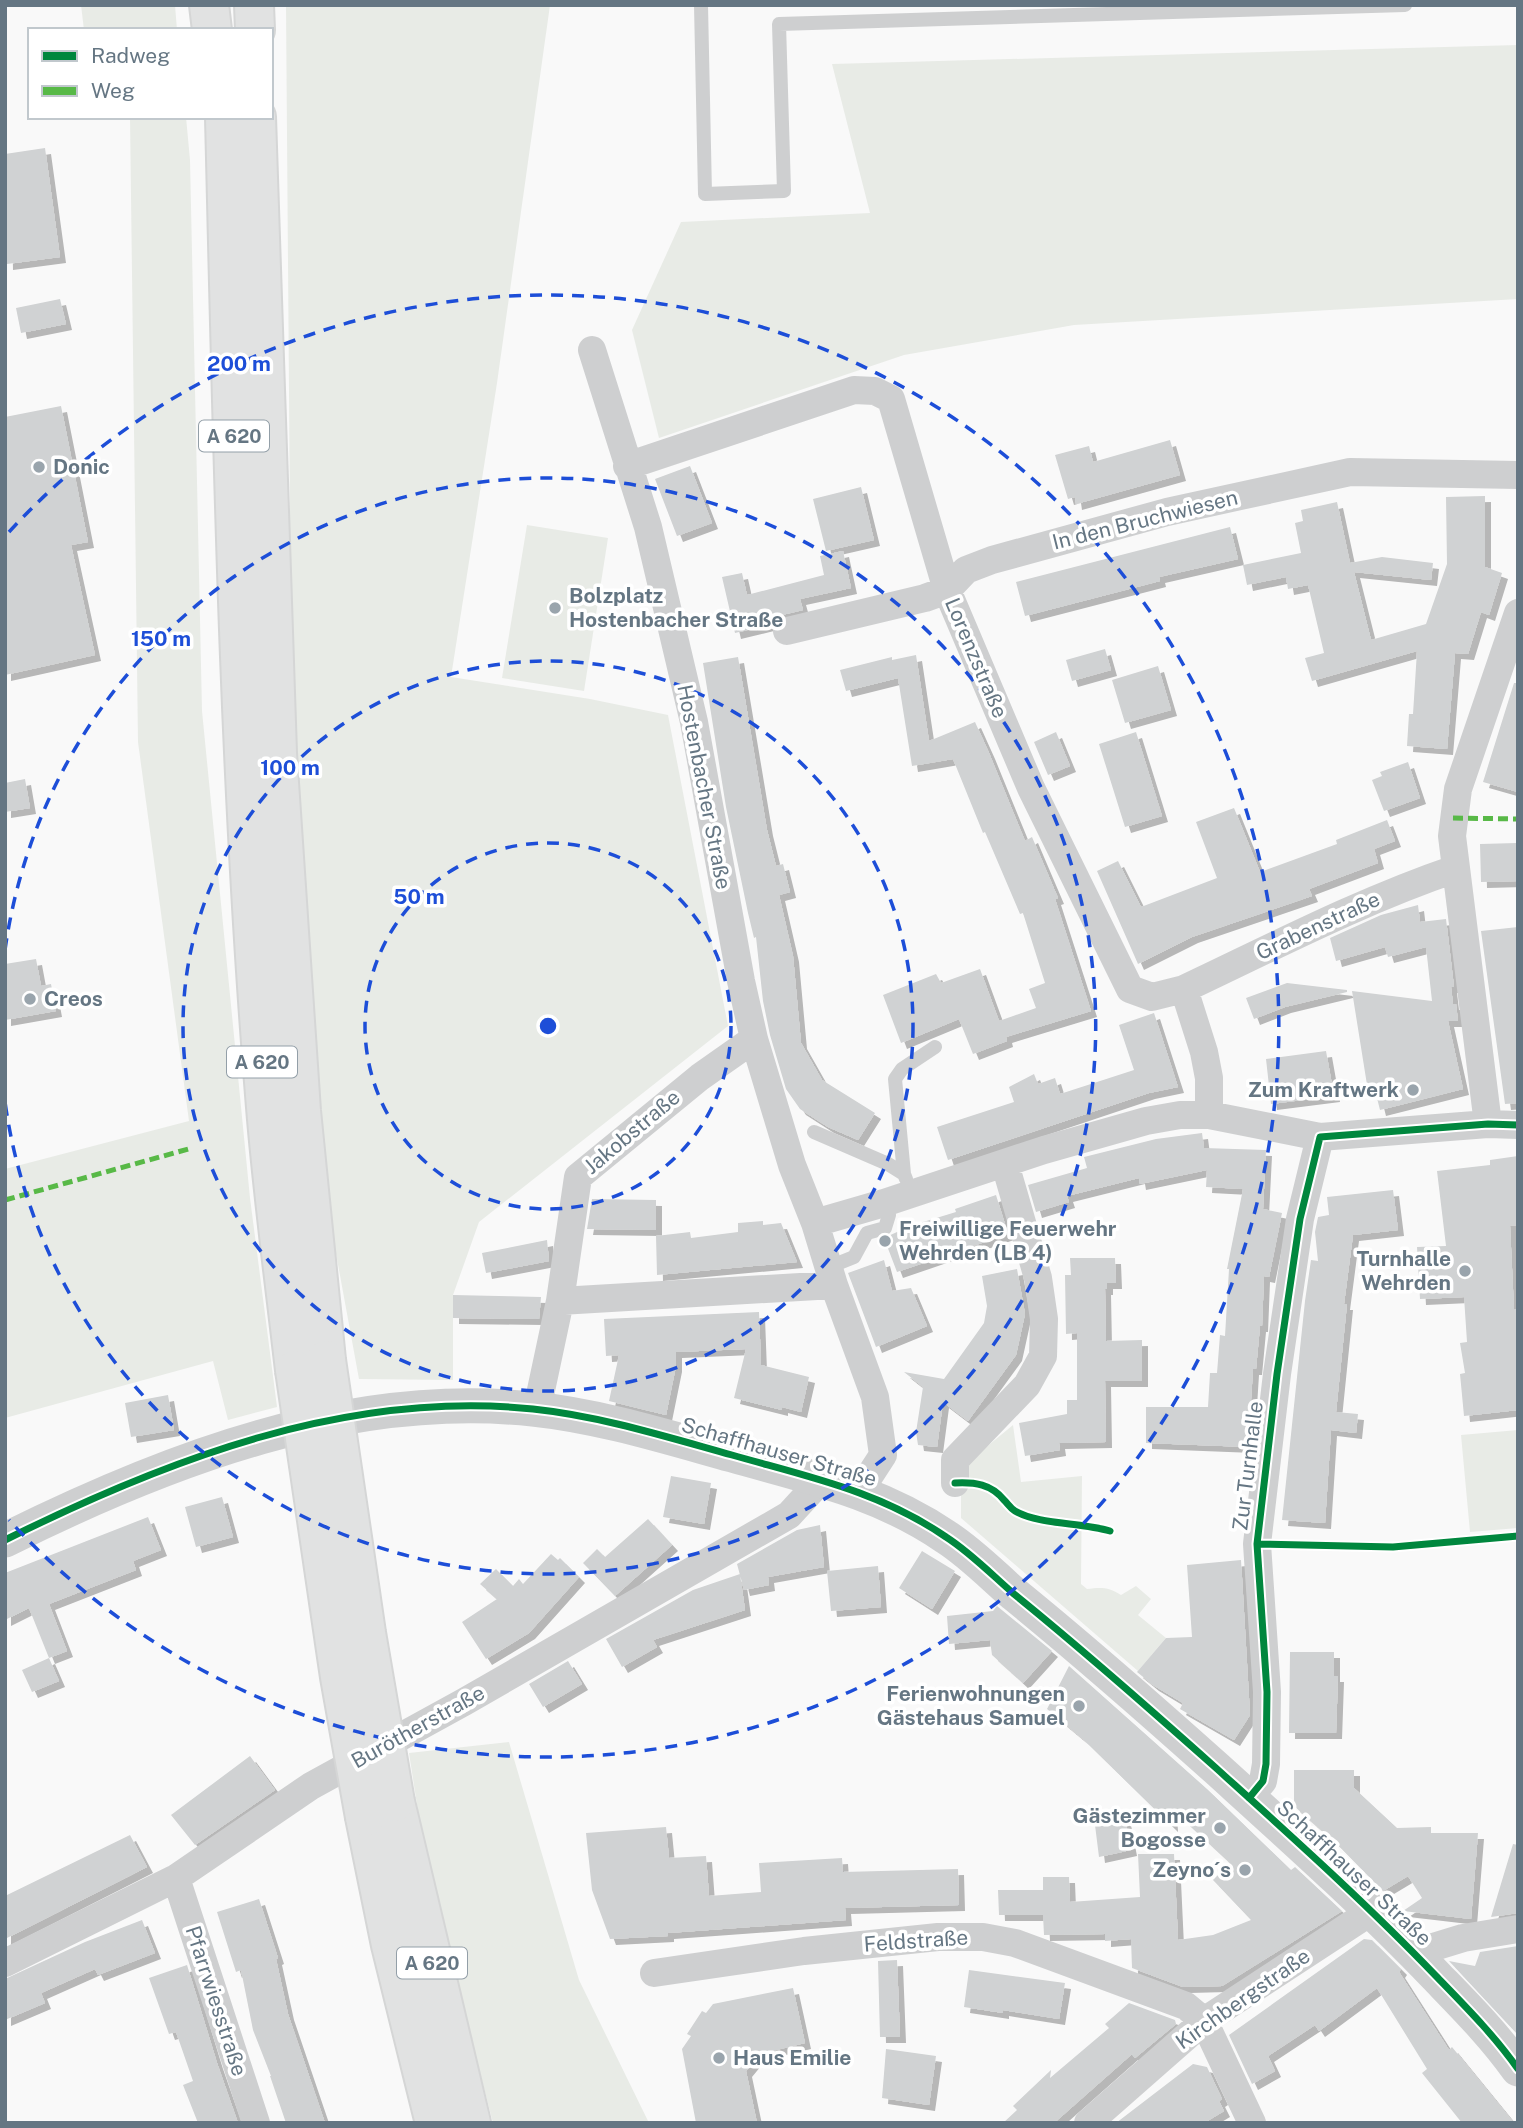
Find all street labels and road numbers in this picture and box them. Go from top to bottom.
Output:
road number: A 620 [199,420,269,452]
street label: In den Bruchwiesen [1050,484,1240,555]
street label: Lorenzstraße [940,594,1013,722]
street label: Hostenbacher Straße [672,682,737,891]
street label: Grabenstraße [1252,886,1384,965]
road number: A 620 [227,1046,297,1078]
street label: Jakobstraße [579,1084,685,1179]
street label: Zur Turnhalle [1227,1400,1268,1532]
street label: Schaffhauser Straße [679,1412,880,1491]
street label: Burötherstraße [347,1680,489,1773]
street label: Schaffhauser Straße [1272,1795,1437,1951]
street label: Pfarrwiesstraße [180,1923,253,2079]
street label: Feldstraße [863,1924,969,1957]
street label: Kirchbergstraße [1171,1943,1315,2054]
road number: A 620 [397,1948,467,1979]

